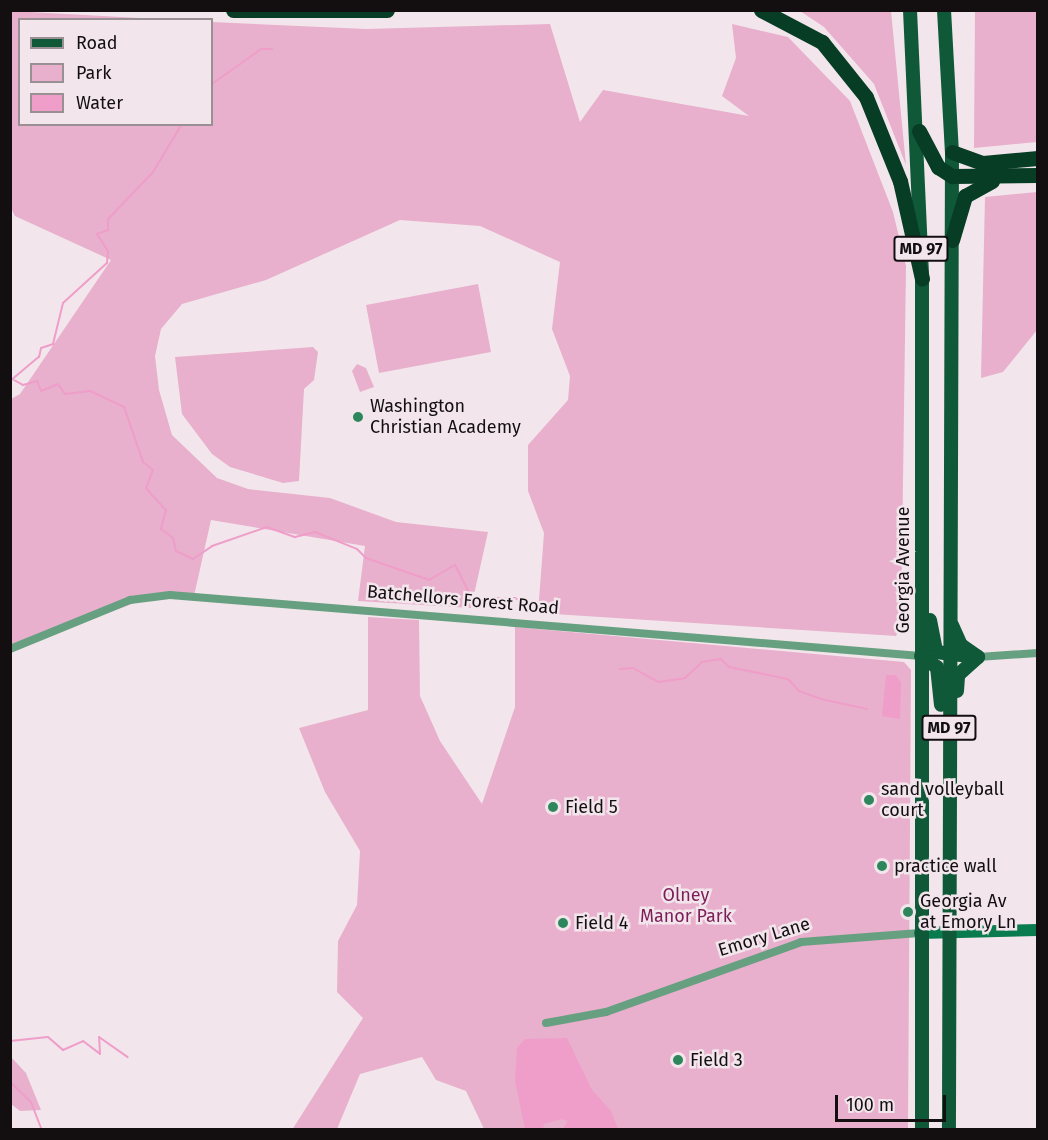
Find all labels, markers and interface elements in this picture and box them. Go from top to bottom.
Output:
legend [18,18,213,126]
text: Road [76,32,118,54]
text: Park [76,62,111,84]
text: Water [76,92,123,114]
road number: MD 97 [892,236,950,262]
place label: Washington Christian Academy [370,396,521,438]
marker: Washington Christian Academy [351,410,365,424]
street label: Georgia Avenue [892,506,914,634]
street label: Batchellors Forest Road [366,581,560,619]
road number: MD 97 [920,715,978,741]
place label: sand volleyball court [881,779,1004,822]
marker: sand volleyball court [862,793,876,807]
place label: Field 5 [565,796,618,818]
marker: Field 5 [546,800,560,814]
place label: practice wall [894,855,997,877]
marker: practice wall [875,859,889,873]
park label: Olney Manor Park [640,885,732,928]
place label: Georgia Av at Emory Ln [920,891,1016,934]
marker: Georgia Av at Emory Ln [901,905,915,919]
place label: Field 4 [575,912,628,934]
street label: Emory Lane [715,913,813,961]
marker: Field 4 [556,916,570,930]
place label: Field 3 [690,1049,743,1071]
marker: Field 3 [671,1053,685,1067]
scale bar [838,1083,949,1121]
text: 100 m [846,1094,894,1116]

